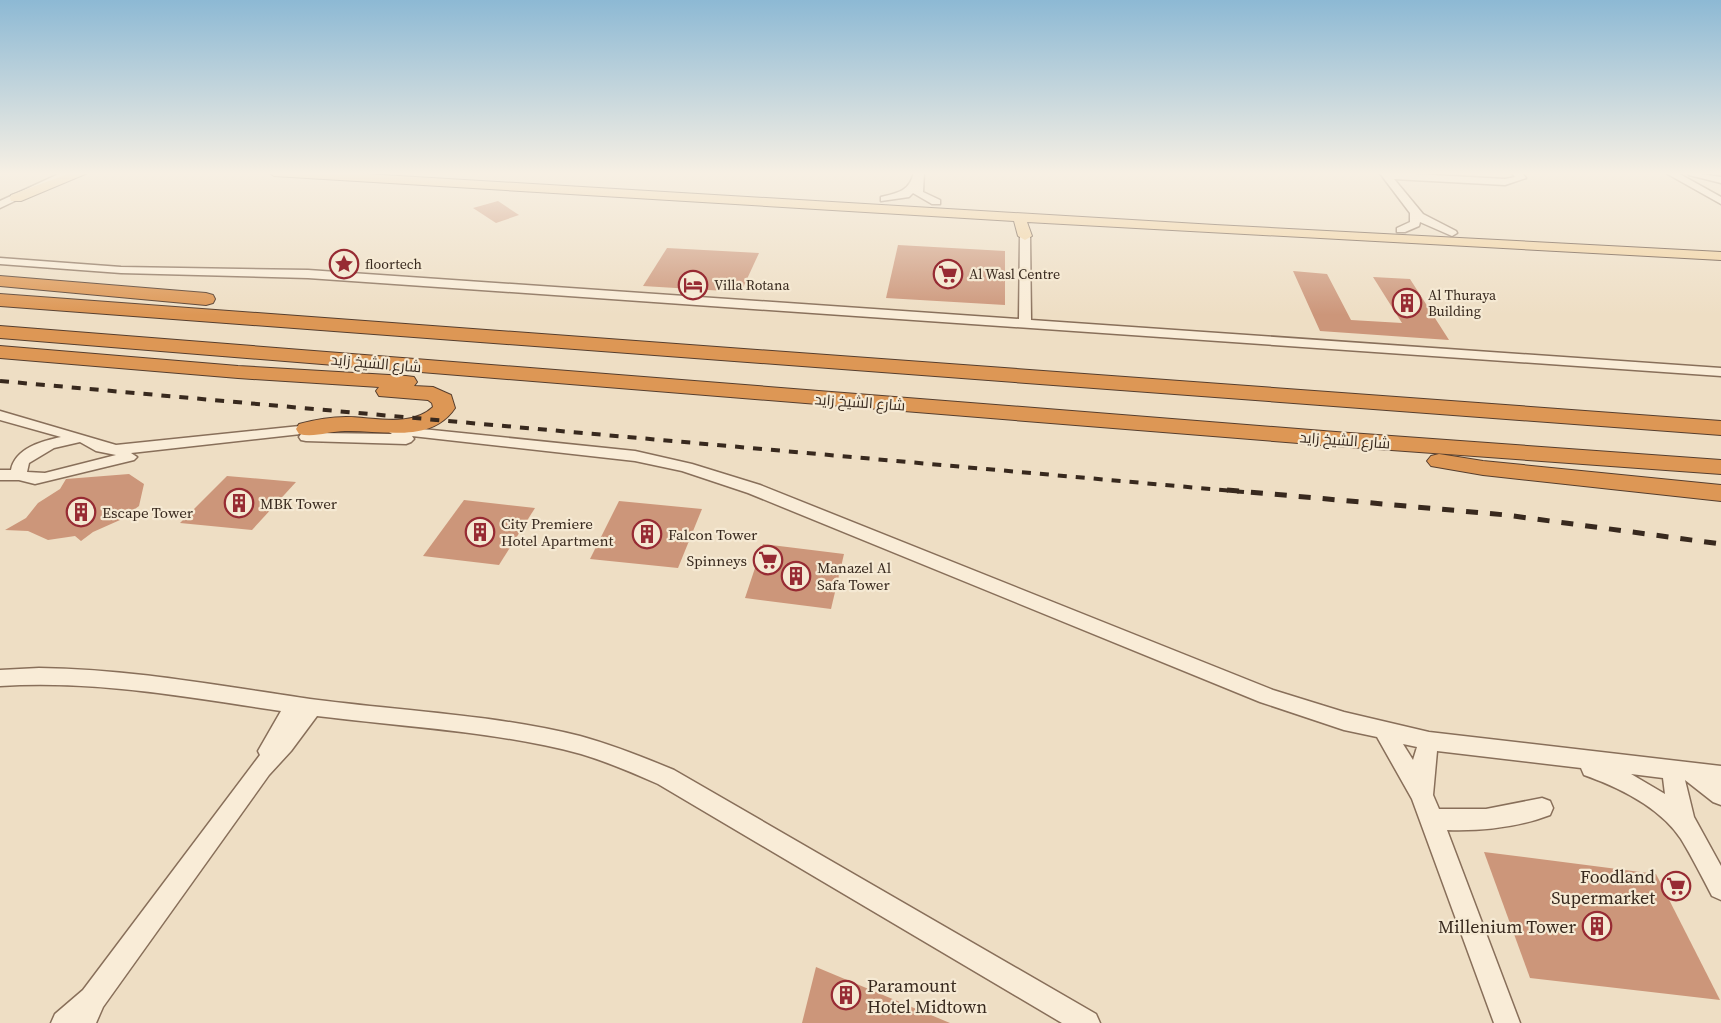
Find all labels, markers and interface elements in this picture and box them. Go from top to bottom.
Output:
place icon: floortech [328,248,360,280]
place label: floortech [365,254,422,274]
supermarket icon: Al Wasl Centre [932,258,964,290]
place label: Al Wasl Centre [969,264,1060,284]
hotel icon: Villa Rotana [677,269,709,301]
place label: Villa Rotana [714,275,790,295]
place label: Al Thuraya Building [1428,285,1497,321]
building icon: Al Thuraya Building [1391,287,1423,319]
street label: شارع الشيخ زايد [330,349,422,378]
street label: شارع الشيخ زايد [814,388,906,417]
street label: شارع الشيخ زايد [1299,426,1391,455]
building icon: MBK Tower [223,487,255,519]
place label: MBK Tower [260,493,338,514]
building icon: Escape Tower [65,496,97,528]
place label: Escape Tower [102,502,194,523]
place label: City Premiere Hotel Apartment [501,513,613,551]
building icon: City Premiere Hotel Apartment [464,516,496,548]
building icon: Falcon Tower [631,518,663,550]
place label: Falcon Tower [668,524,758,545]
supermarket icon: Spinneys [752,544,784,576]
place label: Spinneys [687,550,747,571]
place label: Manazel Al Safa Tower [817,557,892,595]
building icon: Manazel Al Safa Tower [780,560,812,592]
place label: Foodland Supermarket [1551,864,1655,910]
supermarket icon: Foodland Supermarket [1660,870,1692,902]
building icon: Millenium Tower [1581,910,1613,942]
place label: Millenium Tower [1438,914,1576,939]
place label: Paramount Hotel Midtown [867,973,987,1019]
building icon: Paramount Hotel Midtown [830,979,862,1011]

